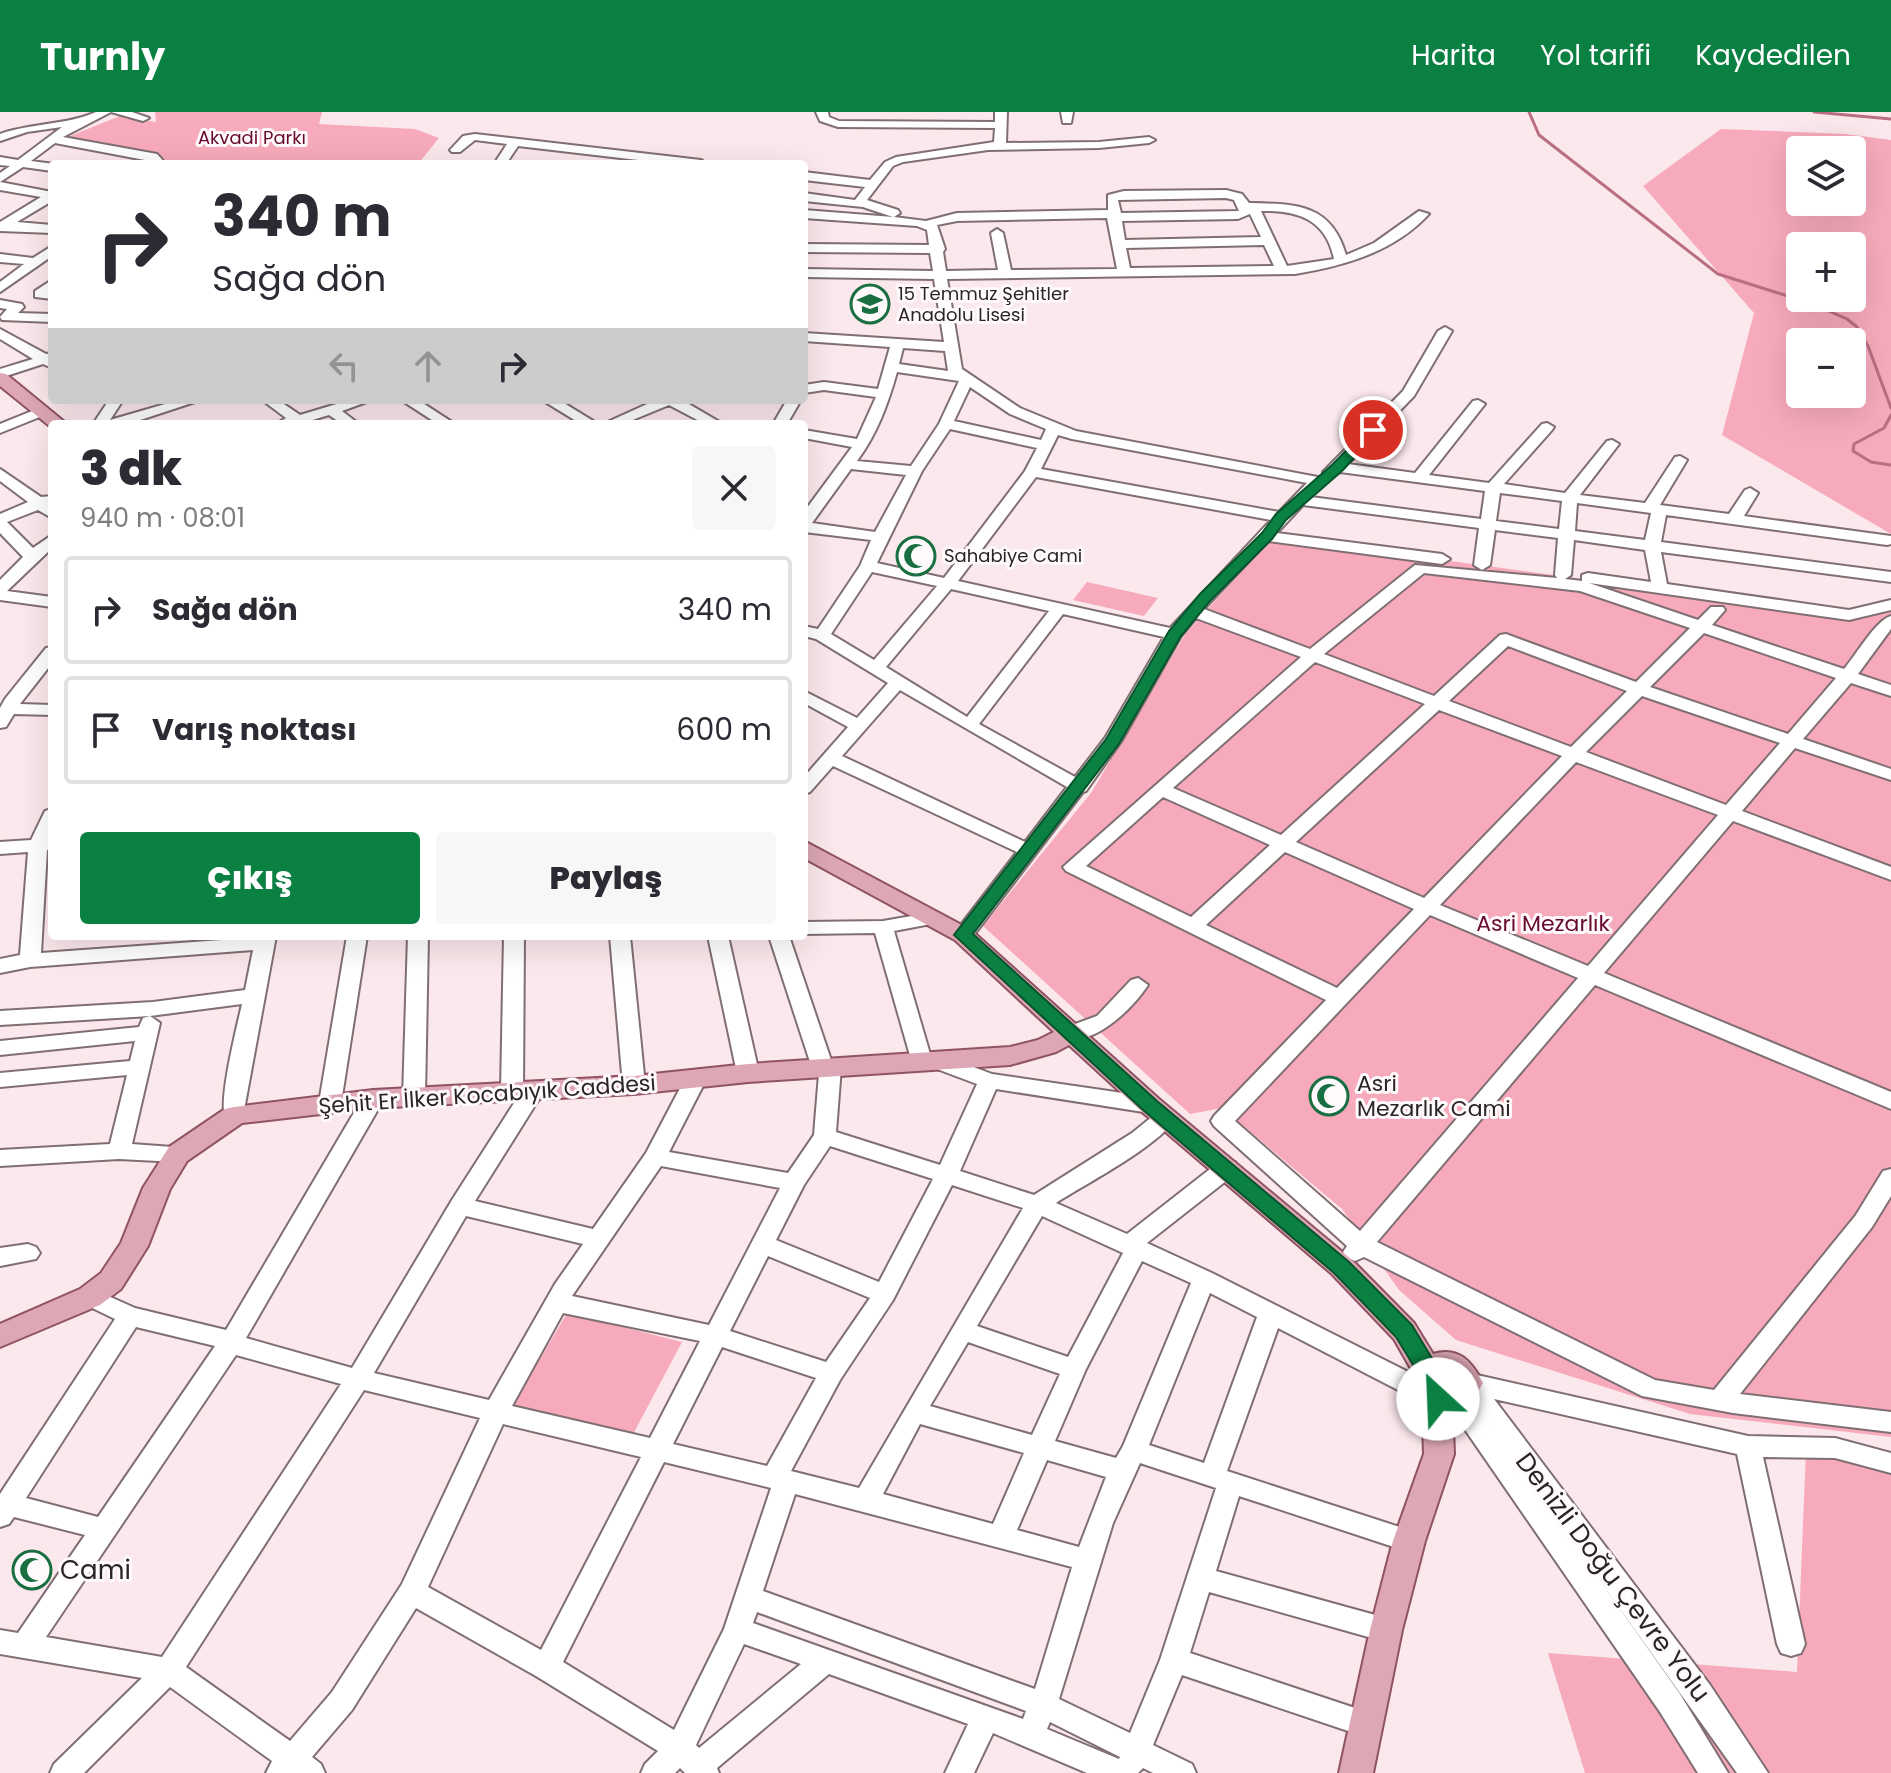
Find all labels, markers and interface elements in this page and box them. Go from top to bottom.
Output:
text: Turnly [40,30,165,83]
text: Harita [1411,36,1496,75]
text: Yol tarifi [1540,36,1651,75]
text: Kaydedilen [1695,36,1851,75]
park label: Akvadi Parkı [198,125,306,150]
map controls [1786,136,1866,408]
button: layers [1786,136,1866,216]
text: 340 m [212,177,391,256]
icon: right [80,192,184,296]
button: + [1786,232,1866,312]
text: Sağa dön [212,253,386,304]
place label: 15 Temmuz Şehitler Anadolu Lisesi [898,281,1069,327]
school or university icon: 15 Temmuz Şehitler Anadolu Lisesi [849,283,891,325]
button: − [1786,328,1866,408]
icon: left [322,344,366,388]
icon: ahead [406,344,450,388]
icon: right [490,344,534,388]
pin [1339,396,1407,464]
icon: arrive [1351,408,1395,452]
text: 3 dk [80,435,182,502]
button: close [692,446,776,530]
text: 940 m · 08:01 [80,500,245,536]
mosque icon: Sahabiye Cami [895,535,937,577]
place label: Sahabiye Cami [944,543,1082,568]
icon: right [84,588,128,632]
text: Sağa dön [152,588,298,631]
text: 340 m [678,588,772,631]
icon: arrive [84,708,128,752]
text: Varış noktası [152,708,357,751]
text: 600 m [676,708,772,751]
button: Çıkış [80,832,420,924]
button: Paylaş [436,832,776,924]
park label: Asri Mezarlık [1476,908,1610,939]
street label: Şehit Er İlker Kocabıyık Caddesi [317,1067,657,1122]
place label: Asri Mezarlık Cami [1357,1068,1511,1124]
mosque icon: Asri Mezarlık Cami [1308,1075,1350,1117]
position arrow [1396,1357,1480,1441]
street label: Denizli Doğu Çevre Yolu [1507,1445,1719,1709]
mosque icon: Cami [11,1549,53,1591]
place label: Cami [60,1552,131,1588]

